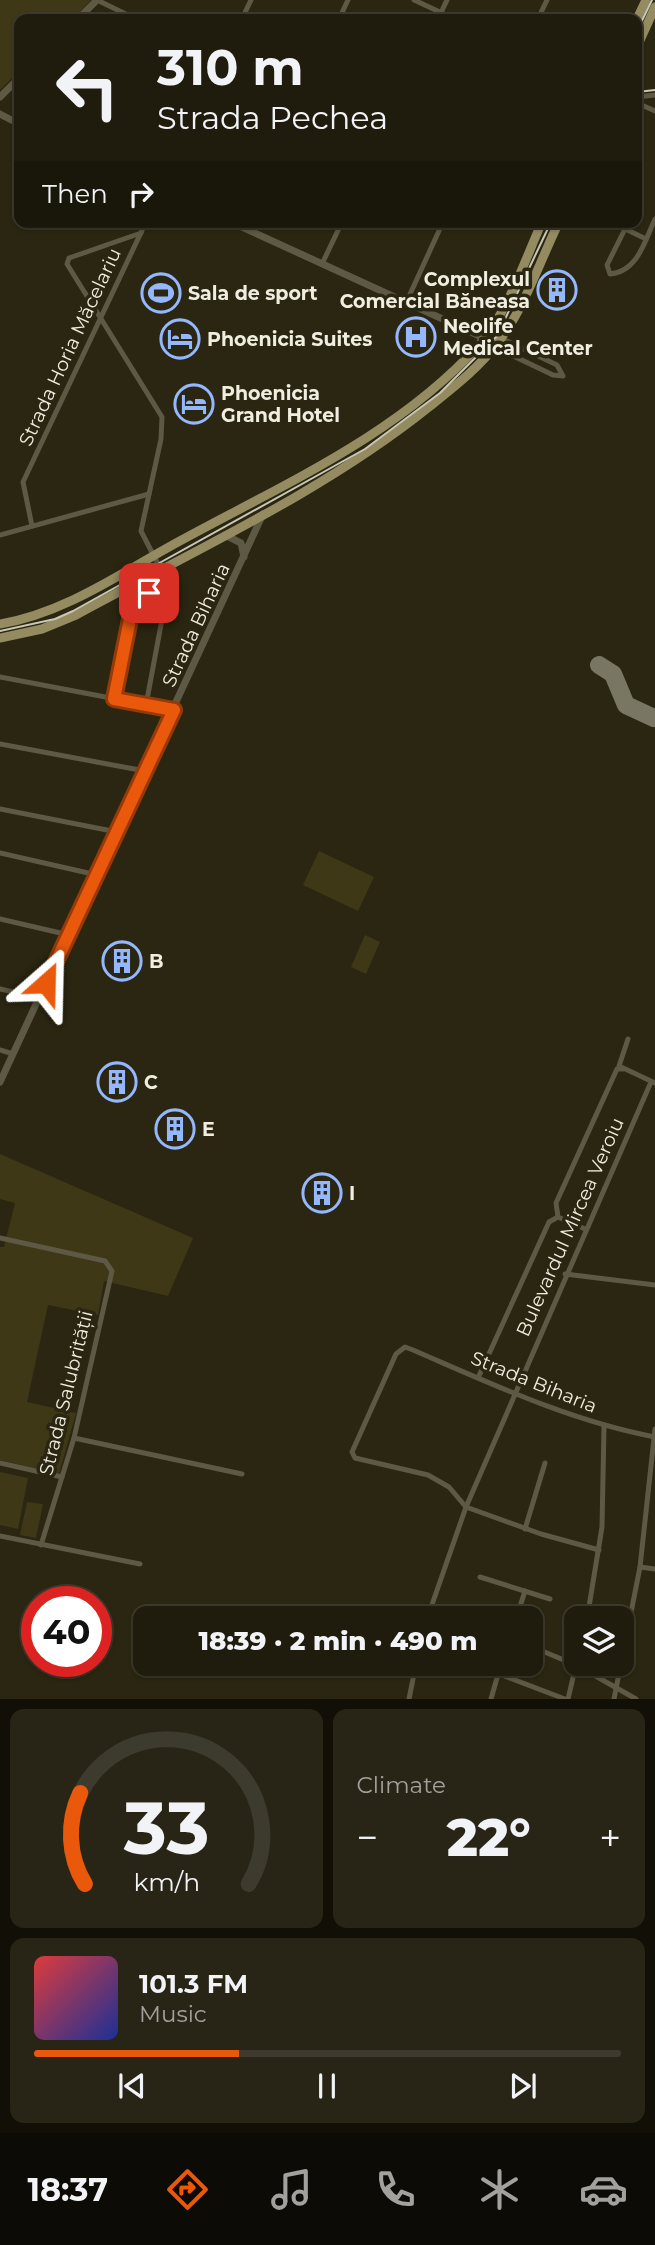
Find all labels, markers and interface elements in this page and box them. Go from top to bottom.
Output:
text: 310 m [157,38,304,97]
icon: left [42,42,133,133]
text: Strada Pechea [157,98,388,137]
icon: right [122,175,160,213]
text: Then [42,178,108,210]
street label: Strada Horia Măcelariu [14,244,126,450]
place label: Complexul Comercial Băneasa [340,268,530,313]
building icon: Complexul Comercial Băneasa [536,269,578,311]
sports icon: Sala de sport [140,272,182,314]
place label: Sala de sport [188,282,318,305]
place label: Neolife Medical Center [443,315,593,360]
hospital icon: Neolife Medical Center [395,316,437,358]
hotel icon: Phoenicia Suites [159,318,201,360]
place label: Phoenicia Suites [207,328,372,351]
place label: Phoenicia Grand Hotel [221,382,340,427]
hotel icon: Phoenicia Grand Hotel [173,383,215,425]
street label: Strada Biharia [157,560,235,690]
pin [119,563,179,623]
icon: arrive [130,574,168,612]
building icon: B [101,940,143,982]
position arrow [9,946,83,1020]
place label: B [149,950,164,973]
building icon: C [96,1061,138,1103]
place label: C [144,1071,158,1094]
building icon: E [154,1108,196,1150]
street label: Bulevardul Mircea Veroiu [511,1114,629,1340]
place label: E [202,1118,215,1141]
building icon: I [301,1172,343,1214]
place label: I [349,1182,355,1205]
street label: Strada Salubrității [34,1308,99,1478]
street label: Strada Biharia [468,1346,600,1418]
speed limit sign: 40 [21,1586,112,1677]
map controls [564,1606,634,1676]
button: layers [564,1606,634,1676]
text: 18:39 · 2 min · 490 m [198,1625,478,1657]
text: Climate [357,1771,446,1799]
text: 33 [122,1785,209,1873]
text: 22° [447,1806,531,1869]
text: − [357,1814,378,1861]
text: + [599,1814,621,1861]
text: km/h [133,1867,200,1897]
text: 101.3 FM [139,1968,248,2000]
text: Music [139,2000,207,2028]
icon: previous [113,2067,151,2105]
icon: pause [308,2067,346,2105]
icon: next [504,2067,542,2105]
icon: directions [163,2165,212,2214]
icon: music [267,2165,316,2214]
icon: phone [371,2165,420,2214]
icon: climate [475,2165,524,2214]
icon: car [579,2165,628,2214]
text: 18:37 [27,2170,108,2209]

